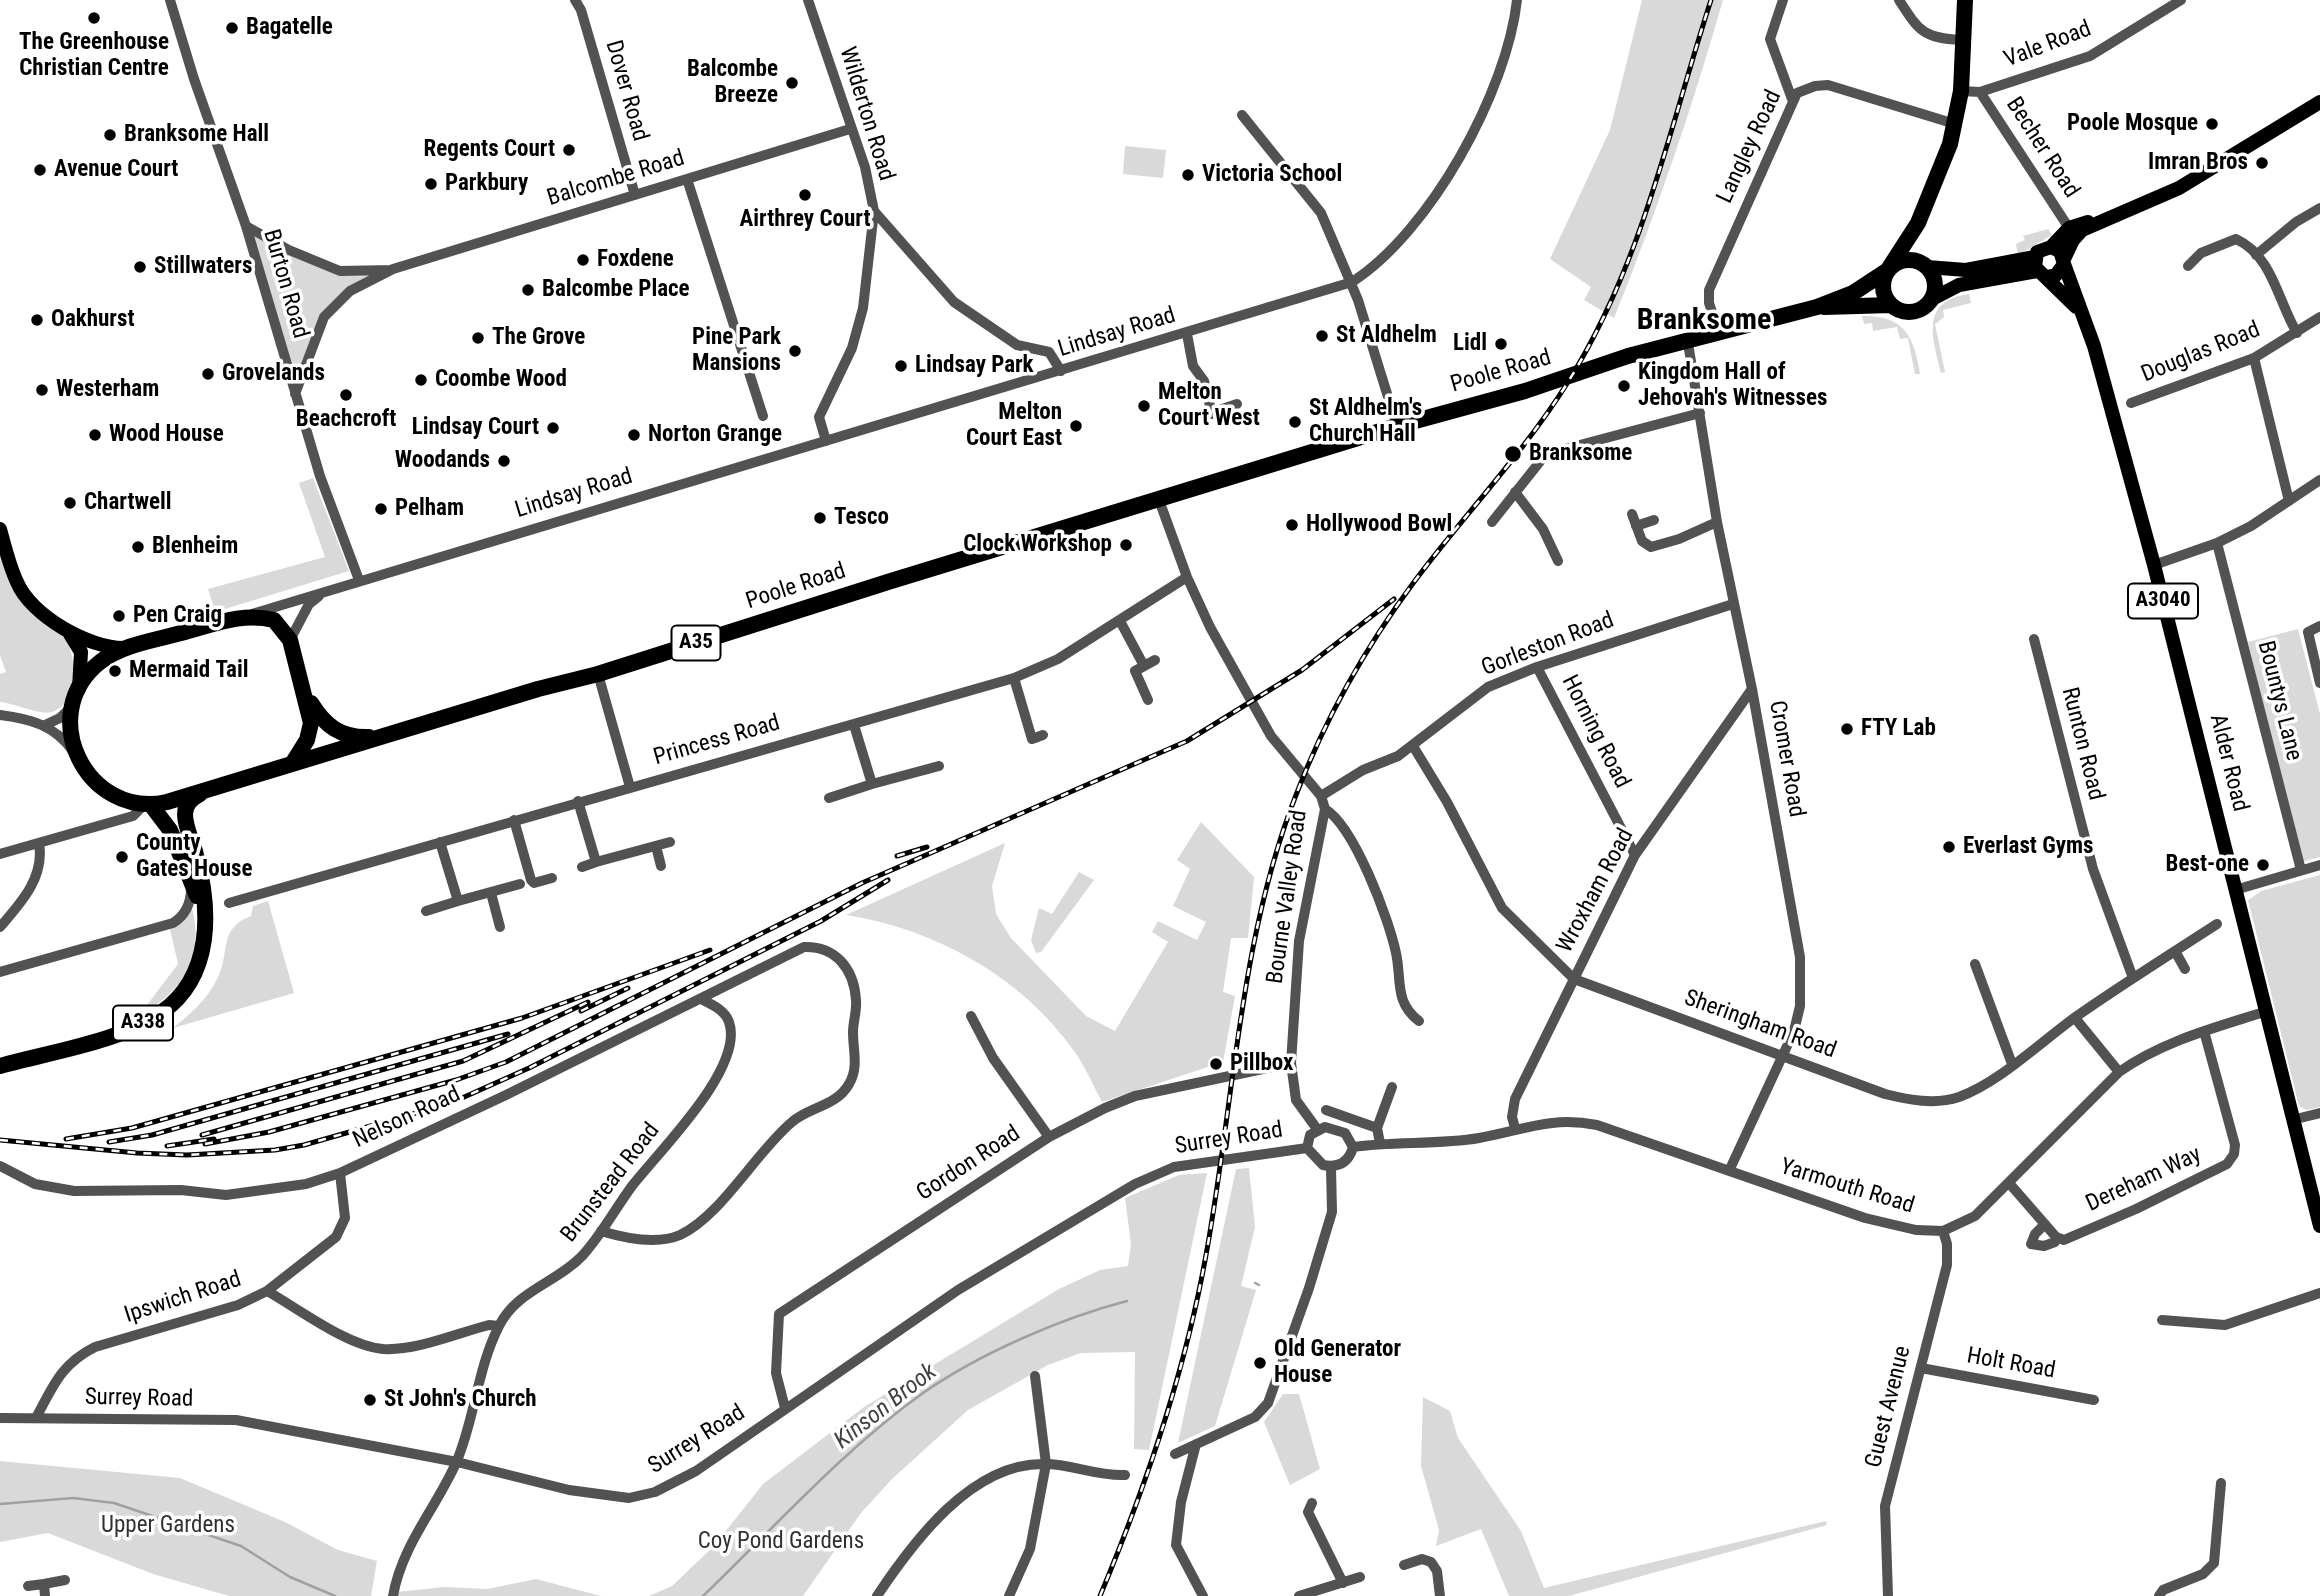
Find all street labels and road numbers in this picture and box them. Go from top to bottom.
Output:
street label: Vale Road [2001,16,2095,74]
street label: Dover Road [598,37,654,145]
street label: Wilderton Road [833,44,899,184]
street label: Langley Road [1712,86,1788,208]
street label: Becher Road [1999,93,2085,203]
street label: Balcombe Road [544,145,688,213]
street label: Burton Road [256,226,314,342]
street label: Lindsay Road [1055,302,1179,364]
street label: Douglas Road [2138,317,2264,389]
street label: Poole Road [1448,345,1554,399]
street label: Lindsay Road [512,463,636,525]
street label: Poole Road [743,558,849,616]
road number: A3040 [2128,584,2198,618]
street label: Gorleston Road [1478,607,1618,683]
road number: A35 [672,626,720,660]
street label: Bountys Lane [2251,638,2307,764]
street label: Horning Road [1555,671,1635,793]
street label: Runton Road [2055,685,2109,803]
street label: Cromer Road [1762,699,1810,819]
street label: Princess Road [651,710,783,772]
street label: Alder Road [2203,712,2253,814]
street label: Bourne Valley Road [1262,808,1314,986]
street label: Wroxham Road [1552,824,1640,958]
street label: Sheringham Road [1680,985,1840,1065]
road number: A338 [113,1006,173,1040]
street label: Nelson Road [349,1081,465,1155]
street label: Surrey Road [1173,1117,1285,1161]
street label: Brunstead Road [556,1118,666,1248]
street label: Gordon Road [912,1120,1026,1208]
street label: Dereham Way [2082,1141,2206,1219]
street label: Yarmouth Road [1777,1154,1917,1220]
street label: Ipswich Road [121,1266,245,1330]
street label: Guest Avenue [1861,1343,1917,1471]
street label: Holt Road [1965,1343,2057,1385]
street label: Surrey Road [85,1384,193,1414]
street label: Surrey Road [644,1400,750,1480]

